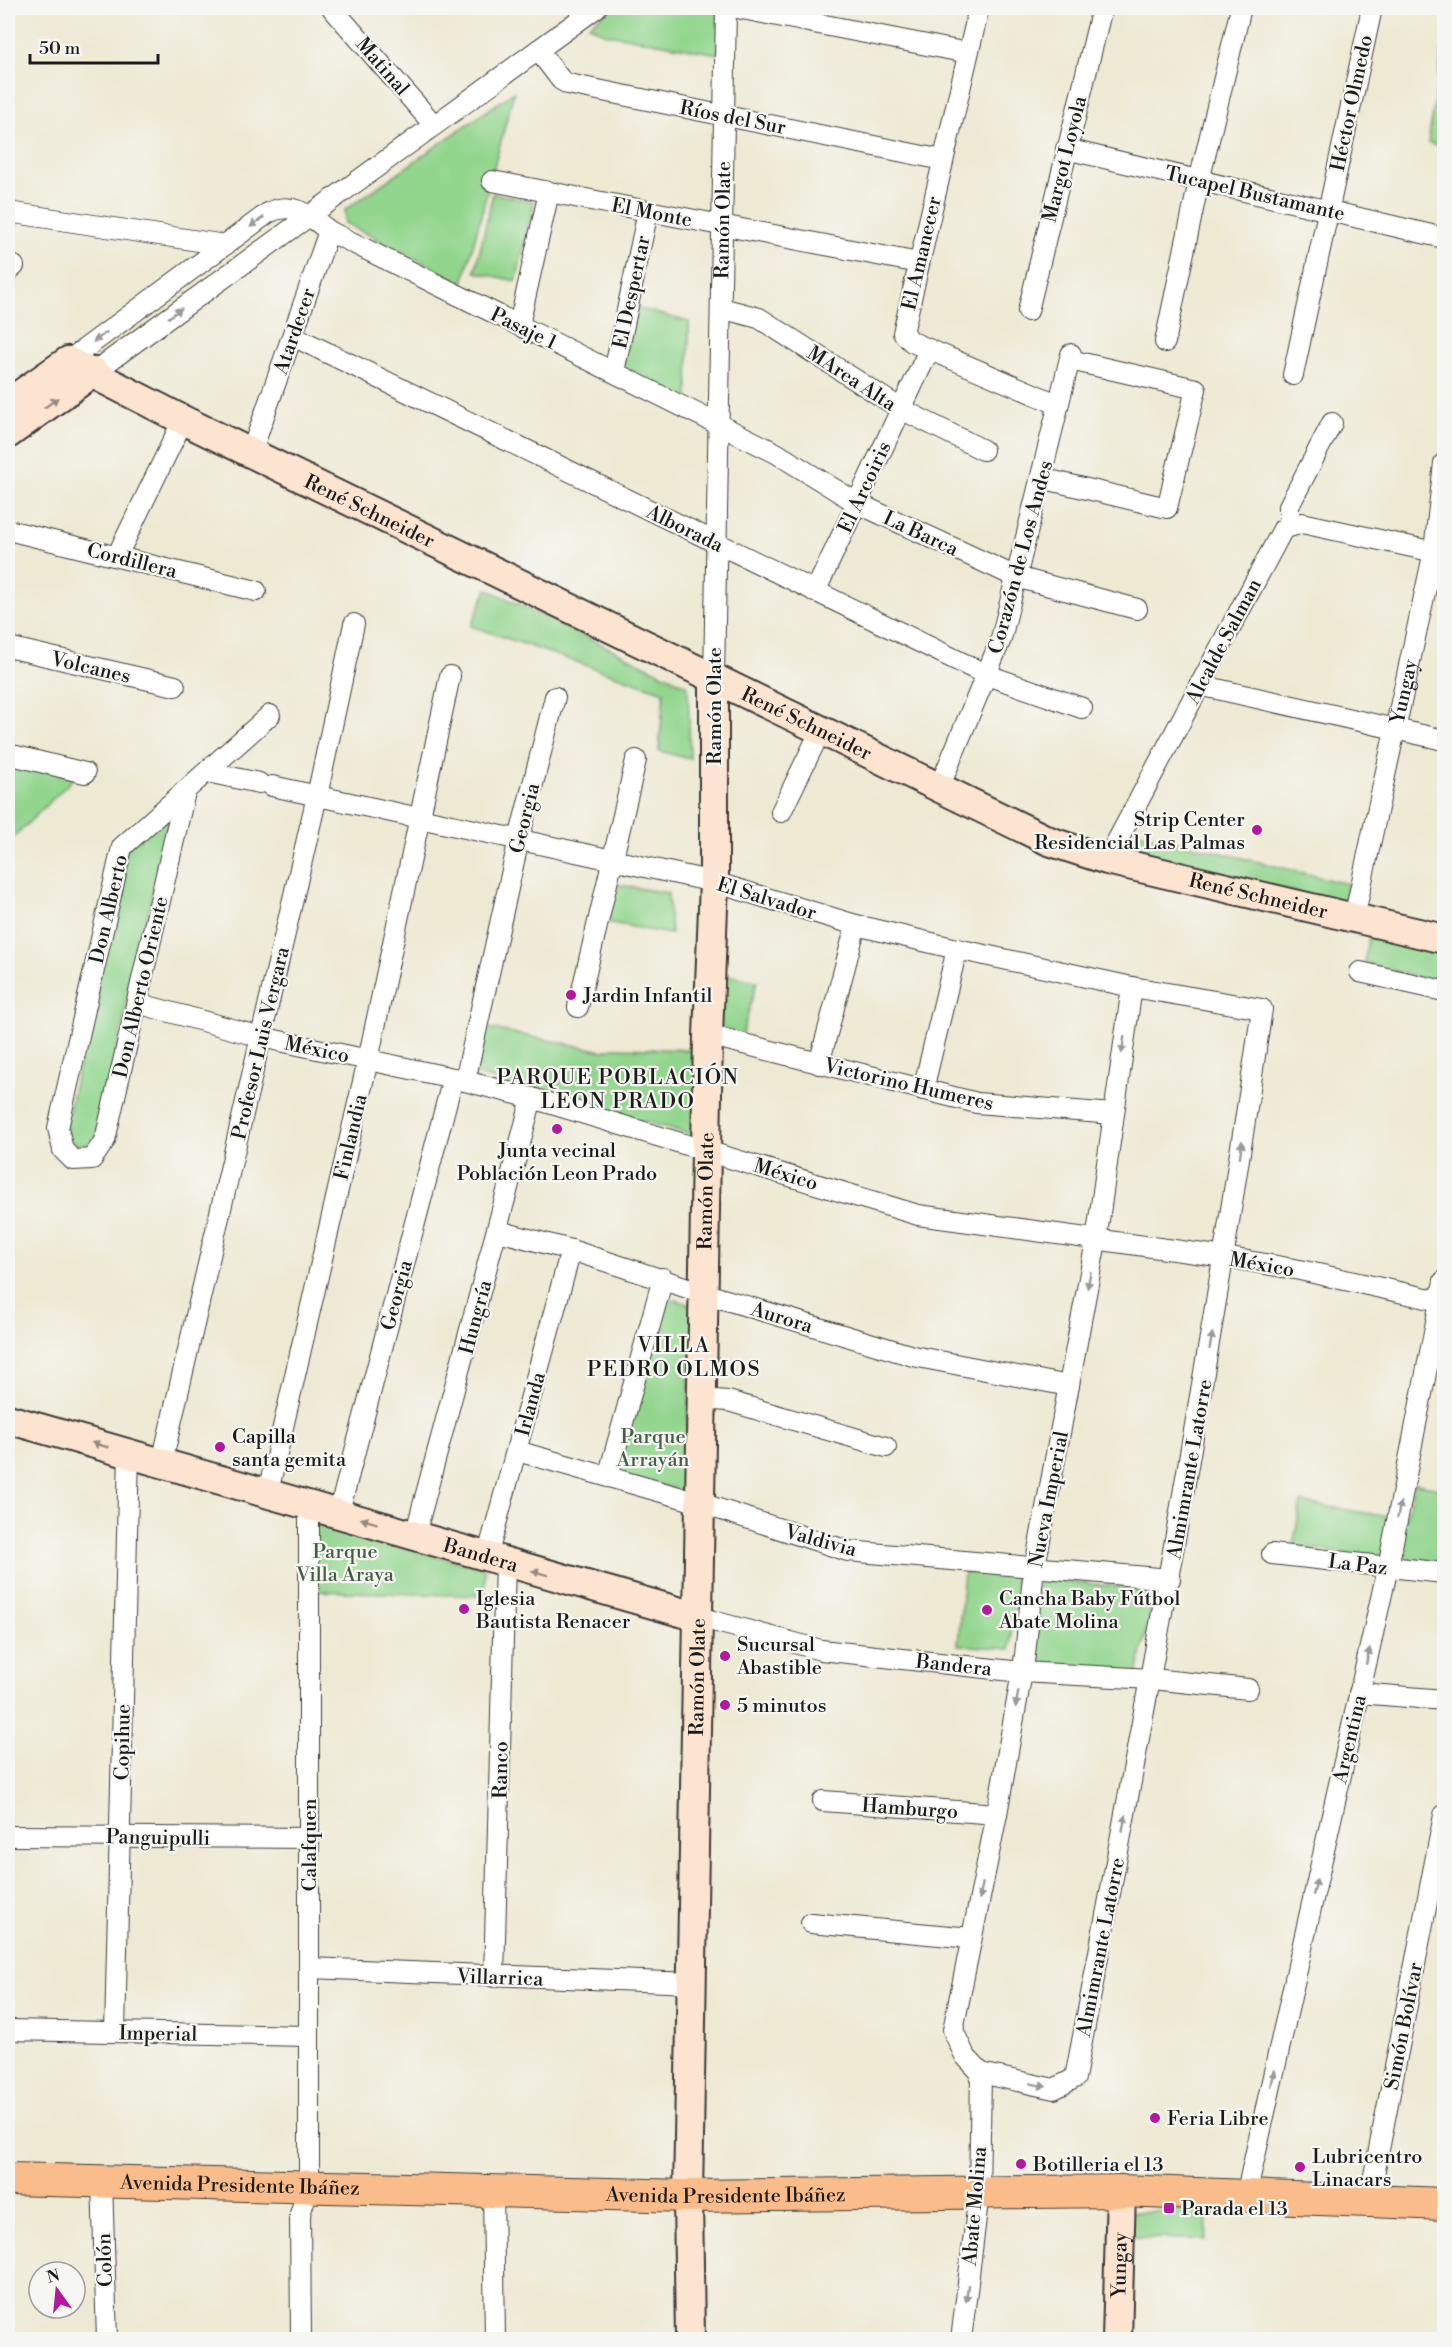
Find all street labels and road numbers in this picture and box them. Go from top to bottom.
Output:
street label: Matinal [350,33,414,101]
street label: Héctor Olmedo [1326,33,1379,174]
street label: Margot Loyola [1038,93,1093,225]
street label: Ríos del Sur [678,96,788,141]
street label: Ramón Olate [710,161,737,279]
street label: Tucapel Bustamante [1162,162,1347,227]
street label: El Monte [609,193,694,234]
street label: El Amanecer [897,194,948,313]
street label: El Despertar [608,233,657,351]
street label: Atardecer [269,285,322,379]
street label: Pasaje 1 [486,303,561,356]
street label: MArea Alta [802,341,901,418]
street label: El Arcoiris [833,438,897,537]
street label: Corazón de Los Andes [984,458,1059,657]
street label: René Schneider [300,470,439,555]
street label: Alborada [641,500,728,559]
street label: La Barca [879,506,963,563]
street label: Cordillera [84,538,180,585]
street label: Alcalde Salman [1180,575,1268,710]
street label: Volcanes [48,647,133,690]
street label: Ramón Olate [703,647,728,765]
street label: Yungay [1385,657,1424,727]
street label: René Schneider [737,682,876,767]
street label: Georgia [505,780,546,856]
street label: Don Alberto [85,852,134,966]
street label: René Schneider [1186,869,1330,925]
street label: El Salvador [714,872,820,927]
street label: Don Alberto Oriente [108,894,175,1081]
street label: Profesor Luis Vergara [227,944,296,1142]
street label: México [282,1031,351,1070]
street label: Victorino Humeres [820,1054,996,1117]
street label: Finlandia [329,1091,374,1183]
street label: Ramón Olate [693,1132,720,1250]
street label: México [750,1154,821,1197]
street label: México [1227,1247,1296,1283]
street label: Georgia [376,1257,419,1333]
street label: Hungría [455,1277,499,1357]
street label: Aurora [747,1297,816,1340]
street label: Irlanda [511,1369,552,1439]
street label: Almimrante Latorre [1162,1377,1219,1562]
street label: Nueva Imperial [1024,1429,1075,1570]
street label: Valdivia [781,1520,860,1563]
street label: Bandera [439,1533,521,1579]
street label: La Paz [1327,1549,1389,1582]
street label: Ramón Olate [685,1618,712,1736]
street label: Bandera [913,1649,994,1683]
street label: Argentina [1328,1692,1373,1787]
street label: Copihue [110,1704,137,1781]
street label: Ranco [488,1741,515,1799]
street label: Hamburgo [861,1794,959,1825]
street label: Calafquen [298,1798,323,1891]
street label: Panguipulli [106,1825,211,1852]
street label: Almimrante Latorre [1072,1856,1131,2040]
street label: Simón Bolívar [1380,1960,1429,2092]
street label: Villarrica [455,1964,545,1993]
street label: Imperial [119,2021,197,2048]
street label: Abate Molina [958,2145,993,2268]
street label: Avenida Presidente Ibáñez [119,2171,360,2202]
street label: Avenida Presidente Ibáñez [605,2183,846,2210]
street label: Colón [92,2232,119,2287]
street label: Yungay [1107,2232,1134,2299]

